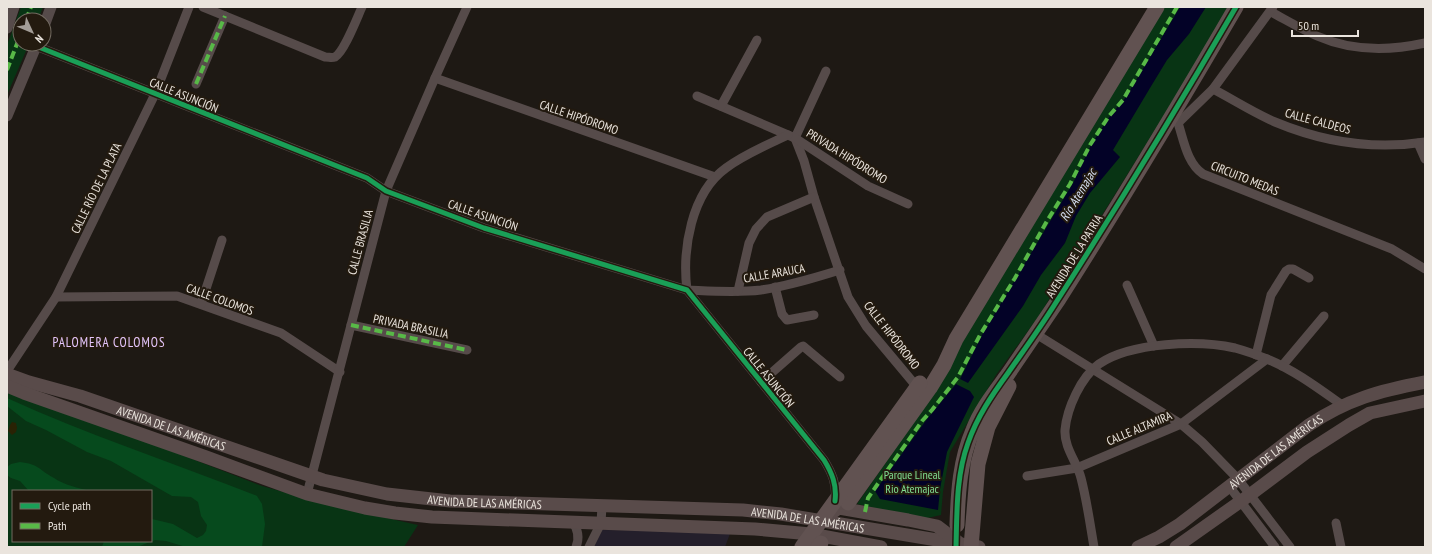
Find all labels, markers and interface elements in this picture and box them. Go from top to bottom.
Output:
north arrow [12,12,52,52]
scale bar [1292,12,1358,38]
text: 50 m [1298,18,1319,33]
text: N [32,32,46,46]
street label: CALLE ASUNCIÓN [147,74,221,116]
street label: CALLE HIPÓDROMO [538,97,621,138]
street label: CALLE CALDEOS [1283,105,1353,137]
street label: PRIVADA HIPÓDROMO [804,125,890,187]
street label: CALLE RÍO DE LA PLATA [68,140,125,236]
street label: CIRCUITO MEDAS [1209,158,1281,198]
water label: Río Atemajac [1056,165,1101,224]
street label: CALLE ASUNCIÓN [446,196,520,234]
street label: CALLE BRASILIA [344,208,376,276]
street label: AVENIDA DE LA PATRIA [1042,211,1106,300]
street label: CALLE ARAUCA [742,260,806,286]
street label: CALLE COLOMOS [184,280,256,318]
street label: CALLE HIPÓDROMO [861,298,923,372]
street label: PRIVADA BRASILIA [372,311,450,341]
district label: PALOMERA COLOMOS [53,334,165,351]
street label: CALLE ASUNCIÓN [740,344,798,410]
street label: AVENIDA DE LAS AMÉRICAS [115,402,228,453]
street label: CALLE ALTAMIRA [1104,407,1174,449]
street label: AVENIDA DE LAS AMÉRICAS [1225,411,1325,492]
park label: Parque Lineal Rio Atemajac [884,467,940,496]
legend [12,490,152,542]
street label: AVENIDA DE LAS AMÉRICAS [427,491,542,511]
text: Cycle path [48,498,91,513]
street label: AVENIDA DE LAS AMÉRICAS [751,503,866,535]
text: Path [48,518,66,533]

